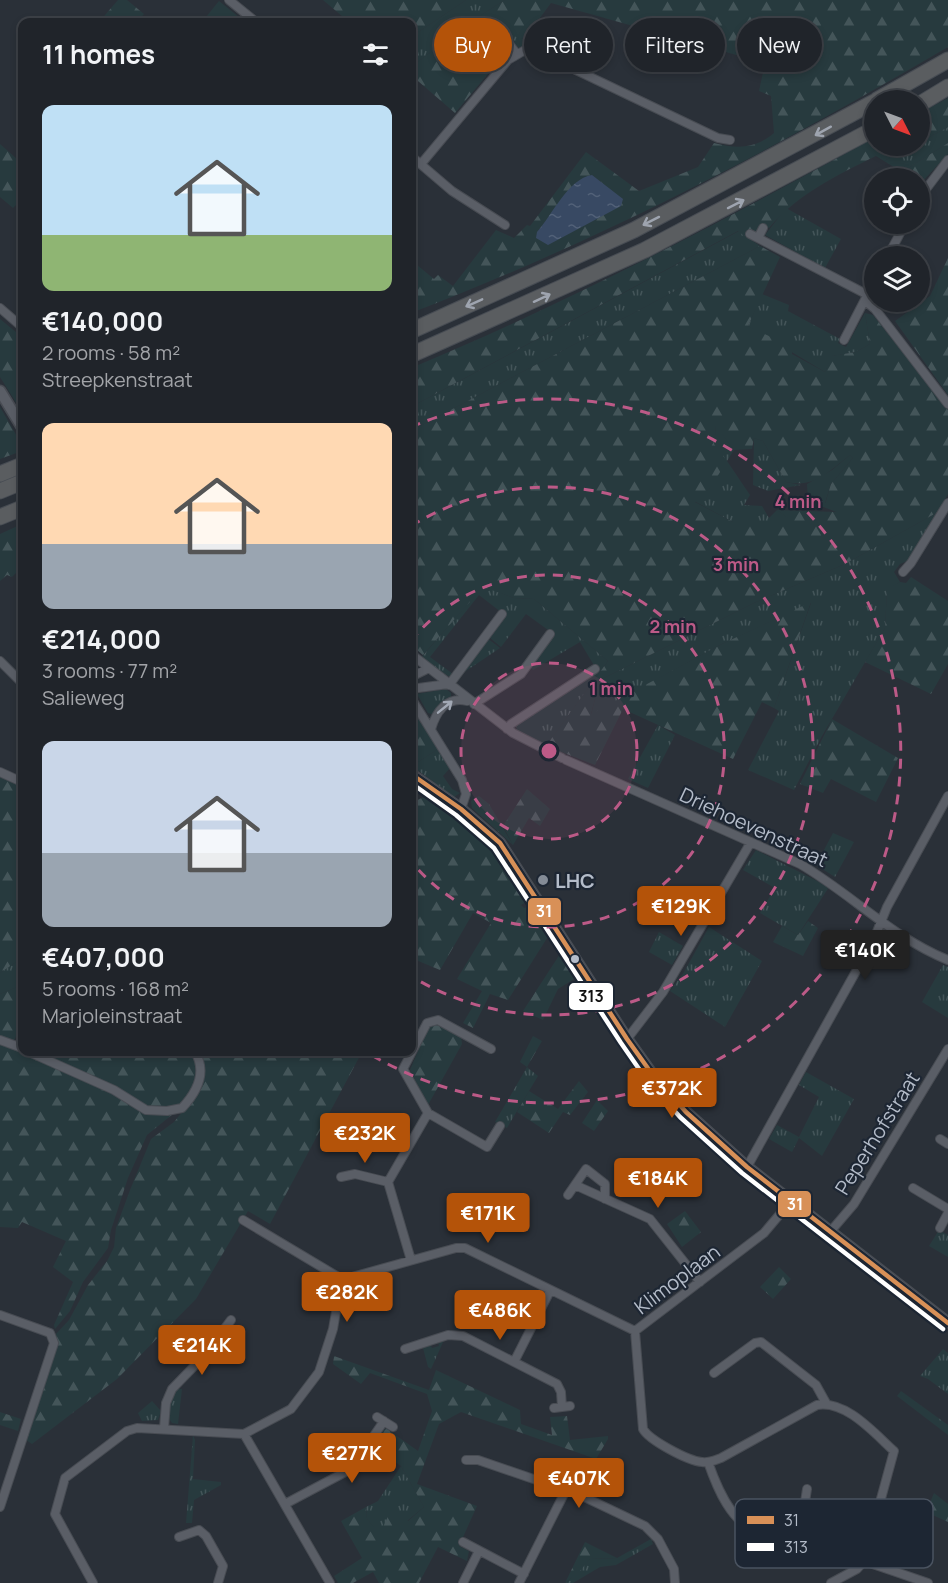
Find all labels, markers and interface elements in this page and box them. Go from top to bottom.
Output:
chip: Buy [434,18,512,72]
chip: Rent [524,18,613,72]
chip: Filters [625,18,725,72]
chip: New [737,18,822,72]
text: 11 homes [42,36,155,72]
icon: filters [359,38,392,71]
north arrow [864,90,930,156]
map controls [864,90,930,312]
one-way arrow [815,125,832,137]
icon: home [163,144,271,252]
button: locate [864,168,930,234]
one-way arrow [726,198,744,209]
one-way arrow [642,216,660,227]
button: layers [864,246,930,312]
one-way arrow [532,292,550,304]
one-way arrow [465,299,483,310]
text: €140,000 [42,303,163,339]
text: 2 rooms · 58 m² [42,339,180,366]
text: Streepkenstraat [42,366,193,393]
icon: home [163,462,271,570]
text: 4 min [774,489,822,513]
text: 3 min [713,552,759,576]
text: 2 min [650,614,696,638]
text: €214,000 [42,621,161,657]
text: 3 rooms · 77 m² [42,657,177,684]
text: 1 min [589,676,633,700]
text: Salieweg [42,684,125,711]
one-way arrow [437,701,453,714]
centre of rings [539,741,559,761]
icon: home [163,780,271,888]
street label: Driehoevenstraat [676,781,832,873]
place label: LHC [555,867,595,894]
marker: LHC [536,873,550,887]
pin: €129K [639,886,723,937]
text: €129K [651,892,711,919]
line badge: 31 [527,897,562,926]
text: 31 [536,900,552,922]
pin: €140K [823,930,907,981]
text: €140K [835,936,895,963]
text: €407,000 [42,939,165,975]
unlabelled marker [569,953,581,965]
text: 5 rooms · 168 m² [42,975,189,1002]
line badge: 313 [568,982,614,1011]
text: 313 [578,985,604,1007]
text: Marjoleinstraat [42,1002,182,1029]
street label: Peperhofstraat [828,1066,926,1200]
pin: €372K [630,1068,714,1119]
text: €372K [642,1074,702,1101]
pin: €232K [323,1113,407,1164]
text: €232K [334,1119,396,1146]
pin: €184K [616,1158,700,1209]
text: €184K [628,1164,688,1191]
line badge: 31 [777,1190,812,1218]
pin: €171K [446,1193,530,1244]
text: 31 [787,1193,803,1215]
text: €171K [461,1199,515,1226]
street label: Klimoplaan [629,1238,725,1320]
pin: €282K [305,1272,389,1323]
text: €282K [316,1278,378,1305]
pin: €486K [458,1290,542,1341]
text: €486K [468,1296,532,1323]
pin: €214K [160,1325,244,1376]
text: €214K [172,1331,232,1358]
pin: €277K [310,1433,394,1484]
text: €277K [322,1439,382,1466]
pin: €407K [537,1458,621,1509]
text: €407K [548,1464,610,1491]
legend [735,1499,933,1568]
text: 31 [784,1509,799,1531]
text: 313 [784,1536,808,1558]

